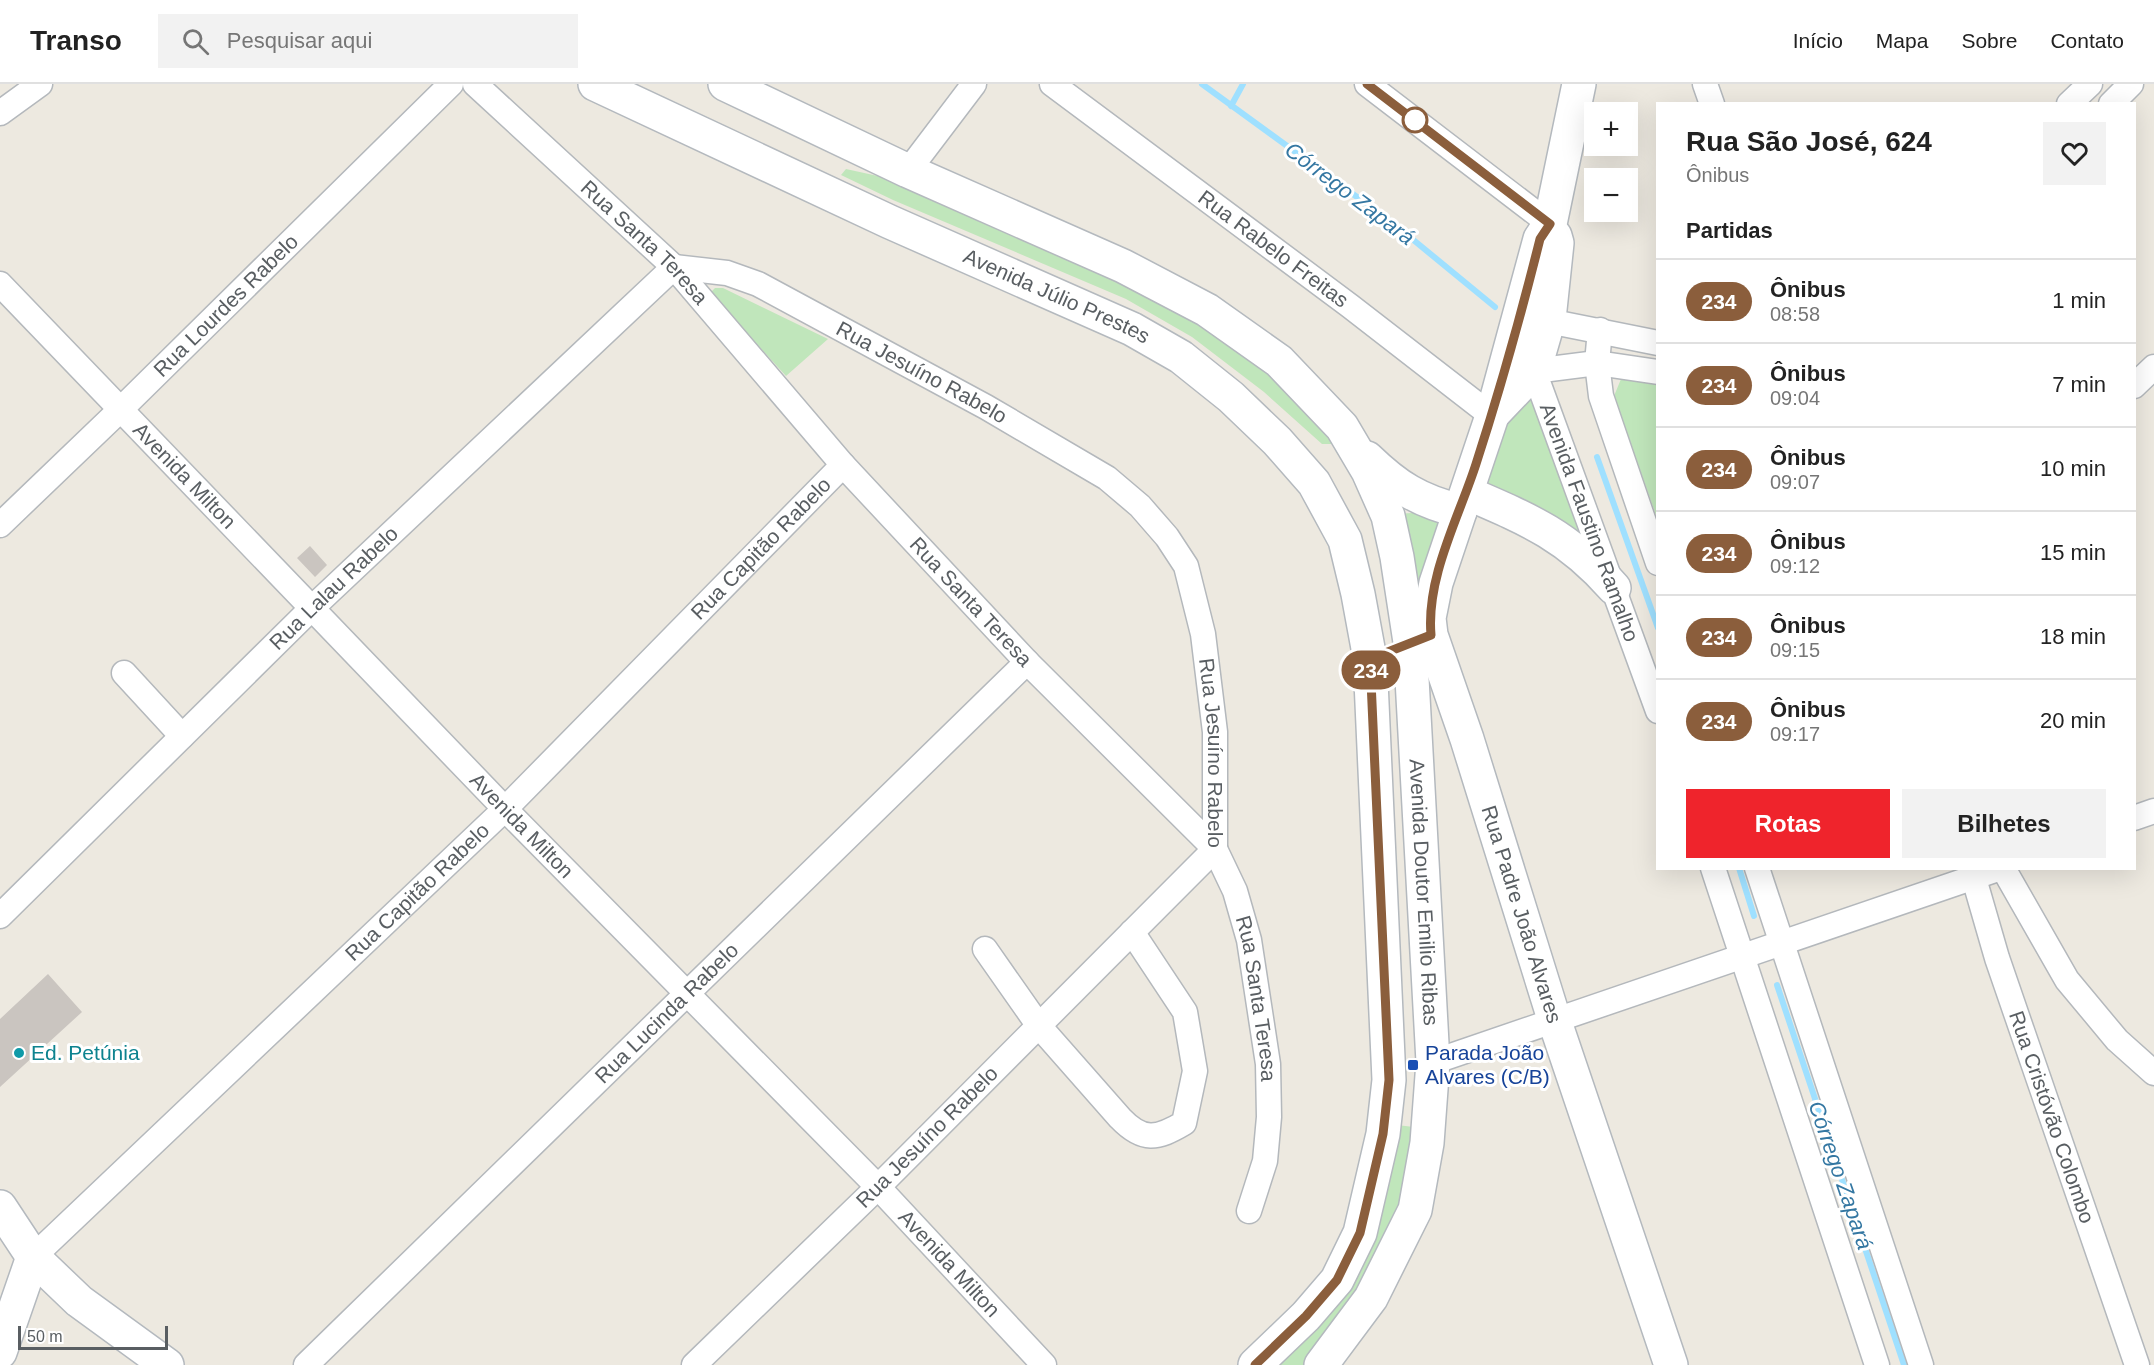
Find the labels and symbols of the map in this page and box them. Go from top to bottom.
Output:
unlabelled marker [1402,107,1428,133]
water label: Córrego Zapará [1280,137,1419,250]
street label: Rua Santa Teresa [577,175,713,309]
street label: Rua Rabelo Freitas [1194,185,1353,312]
street label: Rua Lourdes Rabelo [149,229,302,381]
street label: Avenida Júlio Prestes [960,244,1154,348]
street label: Rua Jesuíno Rabelo [833,317,1011,428]
street label: Avenida Faustino Ramalho [1536,400,1644,645]
street label: Avenida Milton [129,418,241,533]
street label: Rua Capitão Rabelo [686,473,835,624]
street label: Rua Lalau Rabelo [265,521,402,654]
street label: Rua Santa Teresa [906,532,1037,671]
line badge: 234 [1336,650,1406,690]
street label: Rua Jesuíno Rabelo [1195,657,1227,848]
street label: Avenida Doutor Emilio Ribas [1405,758,1443,1026]
street label: Avenida Milton [466,768,578,882]
street label: Rua Padre João Alvares [1477,803,1567,1026]
street label: Rua Capitão Rabelo [341,818,494,965]
street label: Rua Santa Teresa [1232,913,1280,1082]
street label: Rua Lucinda Rabelo [590,938,743,1088]
street label: Rua Cristóvão Colombo [2005,1008,2099,1226]
place label: Ed. Petúnia [31,1041,140,1064]
place label: Parada João Alvares (C/B) [1425,1041,1550,1088]
marker: Ed. Petúnia [12,1046,26,1060]
marker: Parada João Alvares (C/B) [1406,1058,1420,1072]
street label: Rua Jesuíno Rabelo [851,1061,1002,1212]
water label: Córrego Zapará [1803,1098,1878,1253]
street label: Avenida Milton [894,1205,1005,1321]
scale bar [18,1323,168,1350]

